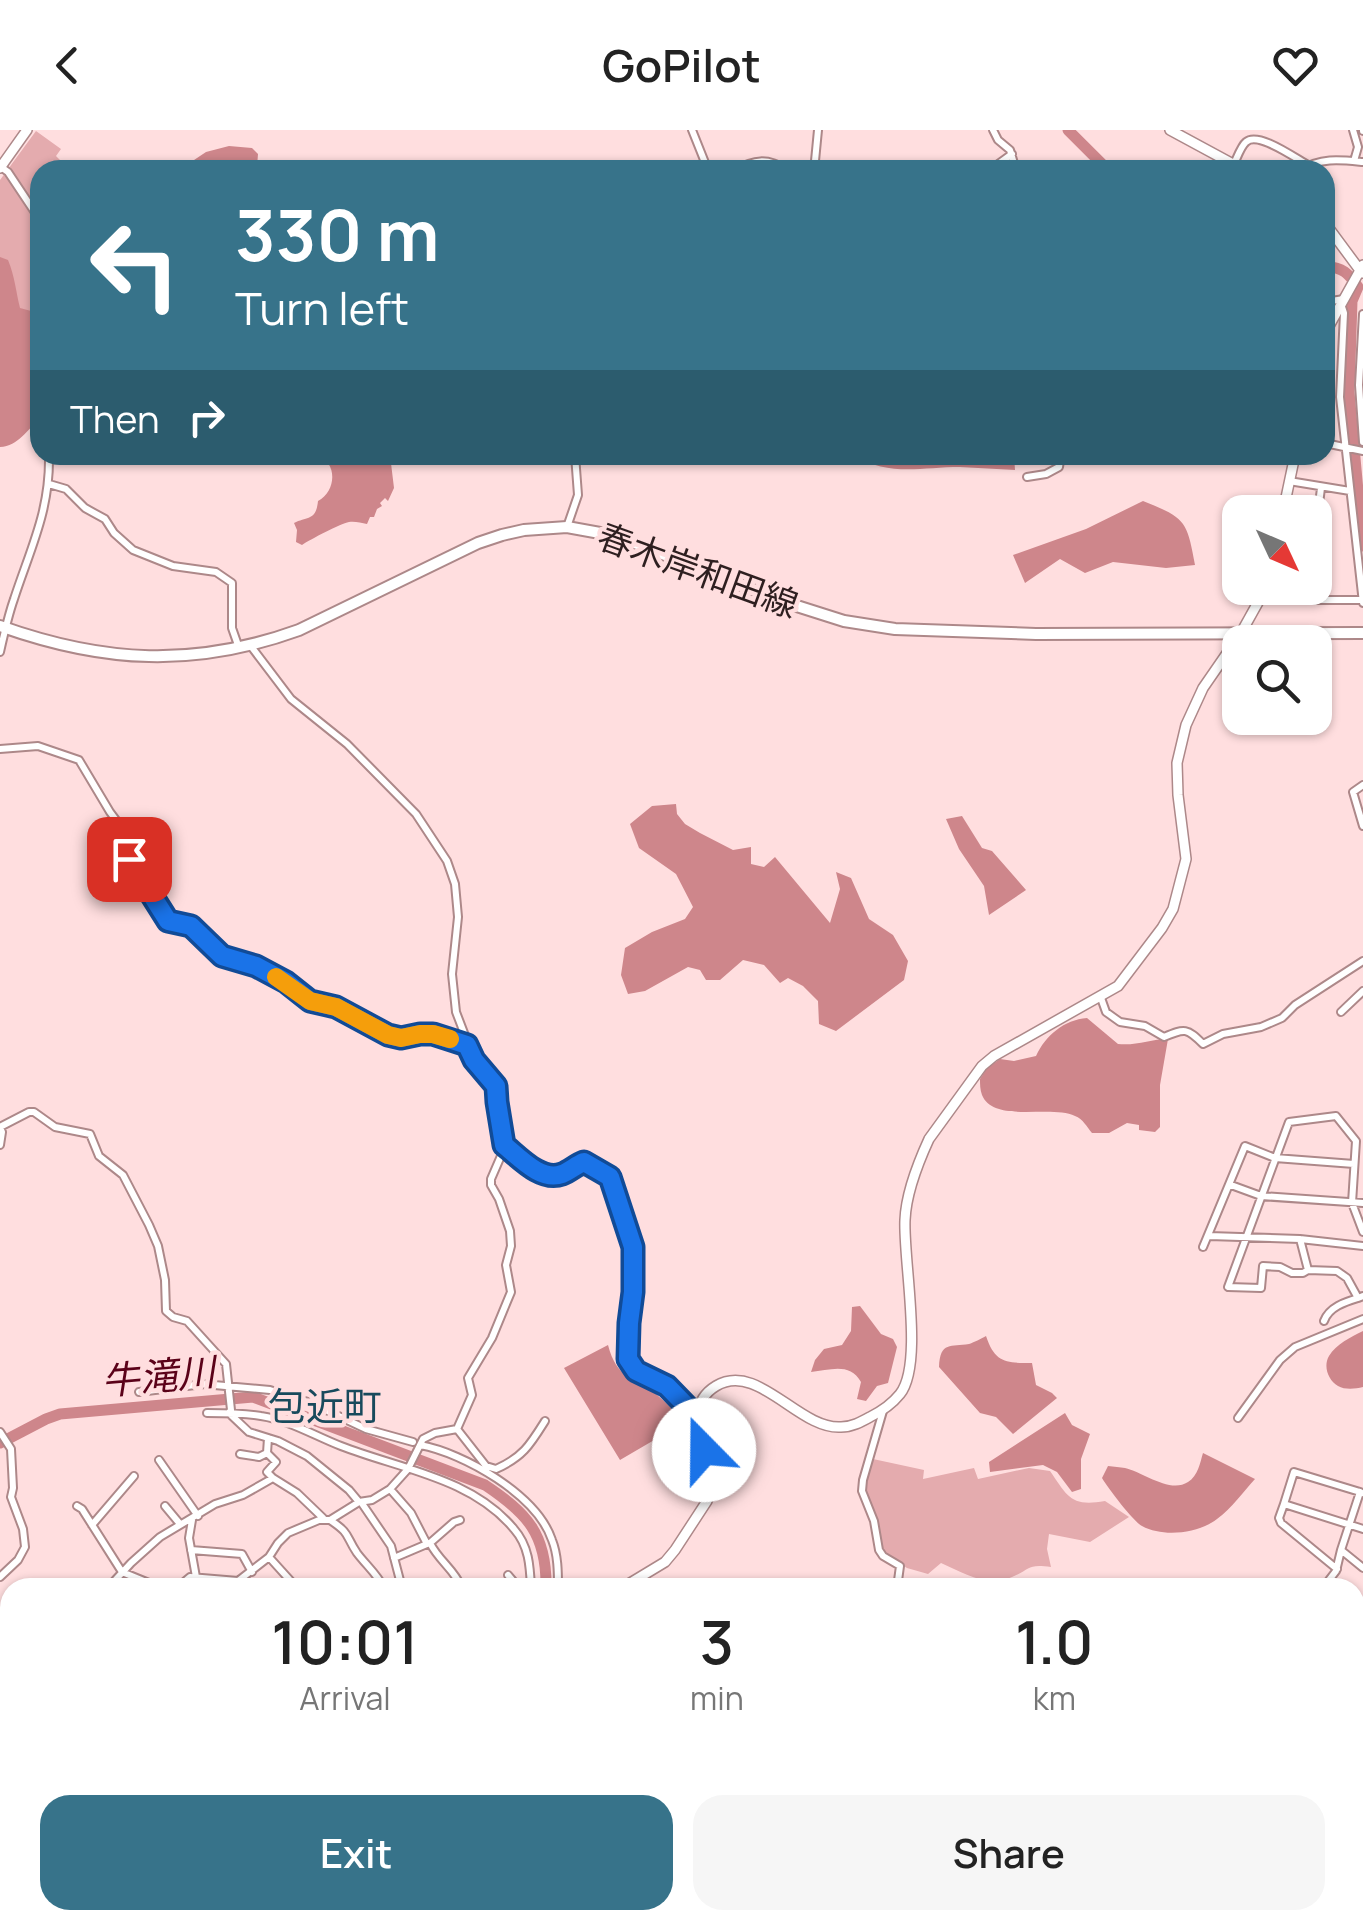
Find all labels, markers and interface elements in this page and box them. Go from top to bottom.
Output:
text: GoPilot [602,34,761,96]
icon: back [40,38,95,93]
icon: heart [1268,38,1323,93]
text: 330 m [235,186,439,282]
icon: left [70,200,200,330]
text: Turn left [235,277,409,339]
icon: right [179,390,234,445]
text: Then [70,392,159,444]
north arrow [1222,495,1332,605]
map controls [1222,495,1332,735]
street label: 春木岸和田線 [591,512,805,628]
button: search [1222,625,1332,735]
pin [87,817,172,902]
icon: arrive [102,832,157,887]
water label: 牛滝川 [99,1344,221,1406]
district label: 包近町 [268,1379,382,1431]
position arrow [652,1398,756,1502]
text: 10:01 [271,1600,419,1682]
text: 3 [700,1600,734,1682]
text: 1.0 [1015,1600,1094,1682]
text: Arrival [299,1676,391,1720]
text: min [690,1676,744,1720]
text: km [1033,1676,1076,1720]
button: Exit [40,1795,673,1910]
button: Share [693,1795,1325,1910]

